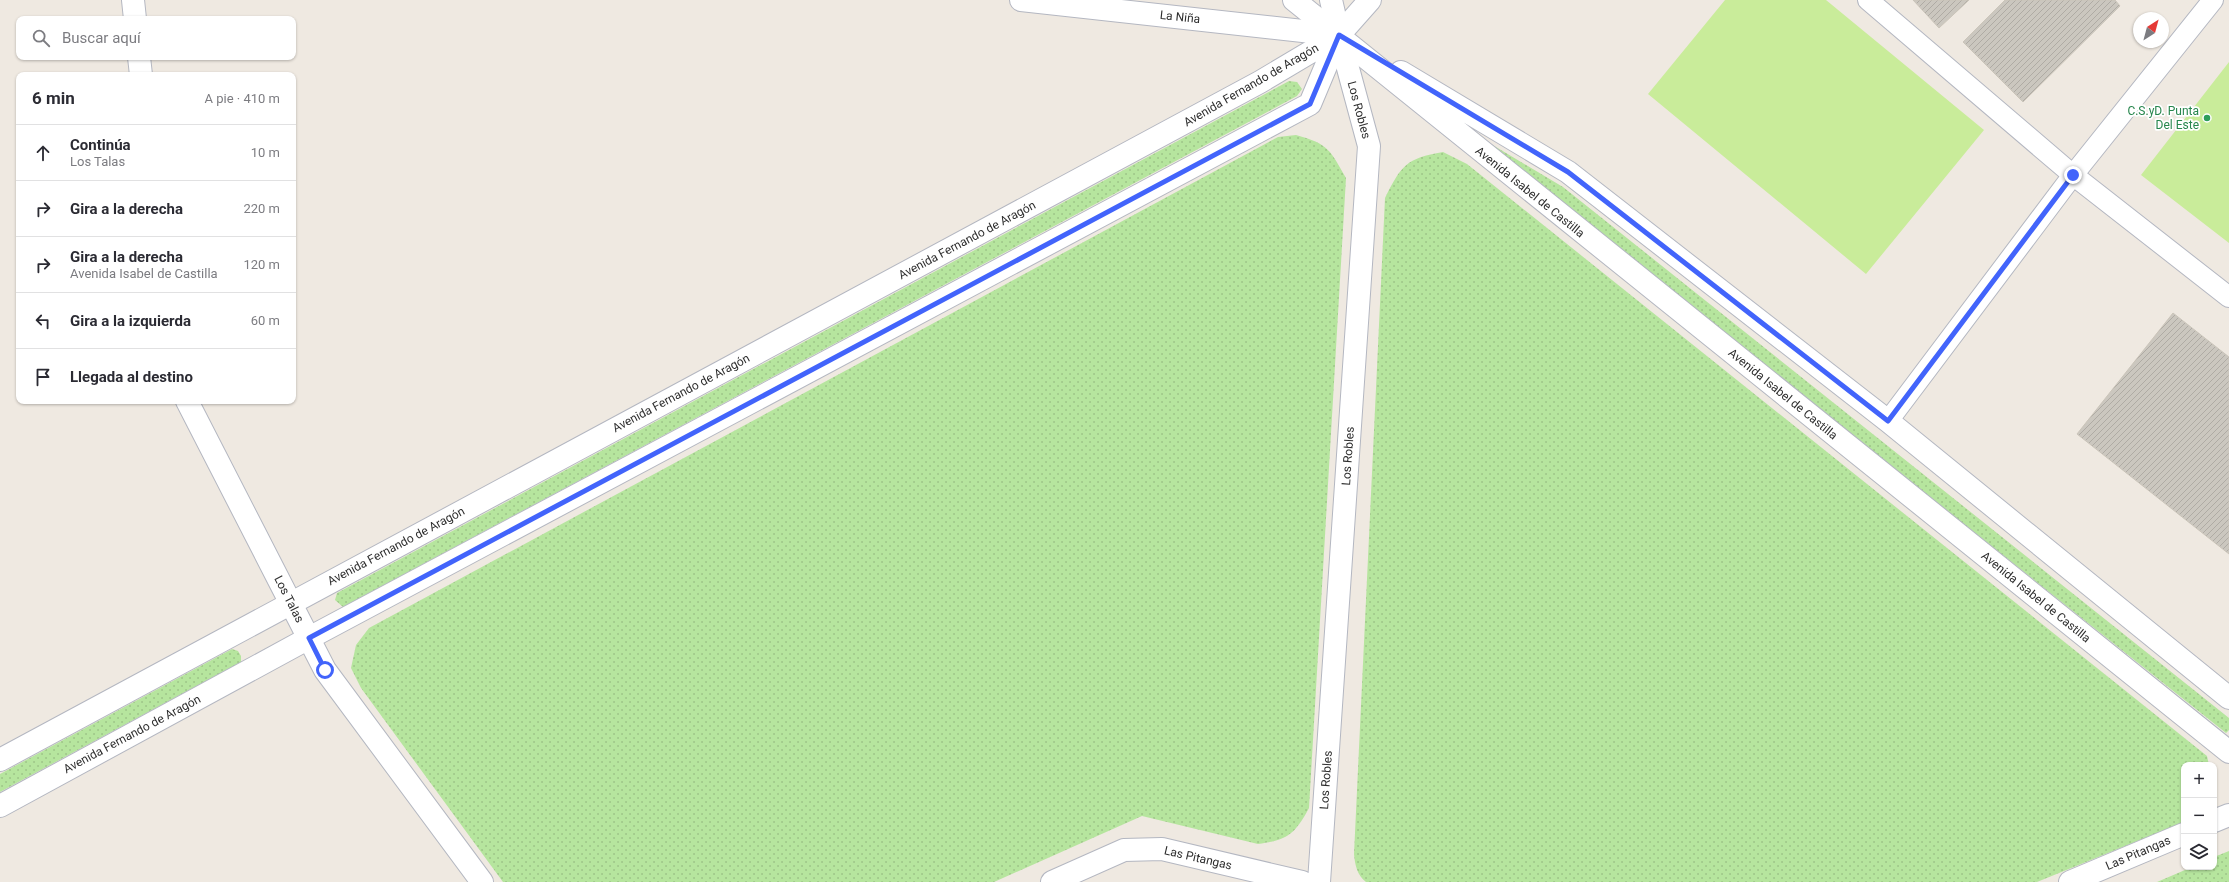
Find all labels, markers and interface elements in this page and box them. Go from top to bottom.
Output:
street label: La Niña [1159,8,1201,26]
north arrow [2133,12,2169,48]
search box [16,16,296,60]
icon: search [30,27,52,49]
text: Buscar aquí [62,29,141,47]
street label: Avenida Fernando de Aragón [1181,41,1321,129]
street label: Los Robles [1345,80,1373,140]
text: 6 min [32,88,75,108]
text: A pie · 410 m [205,91,280,106]
place label: C.S.yD. Punta Del Este [2127,104,2199,132]
marker: C.S.yD. Punta Del Este [2202,113,2212,123]
text: Continúa [70,136,131,154]
icon: ahead [32,142,54,164]
street label: Avenida Isabel de Castilla [1473,144,1587,240]
text: 10 m [251,145,280,160]
text: Los Talas [70,154,125,169]
route end [2064,166,2082,184]
icon: right [32,198,54,220]
street label: Avenida Fernando de Aragón [896,198,1038,282]
text: Gira a la derecha [70,200,183,218]
text: 220 m [243,201,280,216]
text: Gira a la derecha [70,248,183,266]
icon: right [32,254,54,276]
text: 120 m [243,257,280,272]
text: Avenida Isabel de Castilla [70,266,218,281]
icon: left [32,310,54,332]
text: Gira a la izquierda [70,312,191,330]
text: 60 m [251,313,280,328]
street label: Avenida Isabel de Castilla [1726,346,1840,442]
street label: Avenida Fernando de Aragón [610,351,752,435]
icon: arrive [32,366,54,388]
text: Llegada al destino [70,368,193,386]
street label: Los Robles [1339,426,1357,486]
street label: Avenida Fernando de Aragón [325,504,467,588]
street label: Avenida Isabel de Castilla [1979,549,2093,645]
street label: Los Talas [271,573,307,625]
route start [316,661,334,679]
street label: Avenida Fernando de Aragón [61,692,203,776]
street label: Los Robles [1317,750,1335,810]
map controls [2181,762,2217,870]
button: + [2181,762,2217,798]
button: − [2181,798,2217,834]
street label: Las Pitangas [2103,833,2173,873]
button: layers [2181,834,2217,870]
street label: Las Pitangas [1163,843,1233,873]

